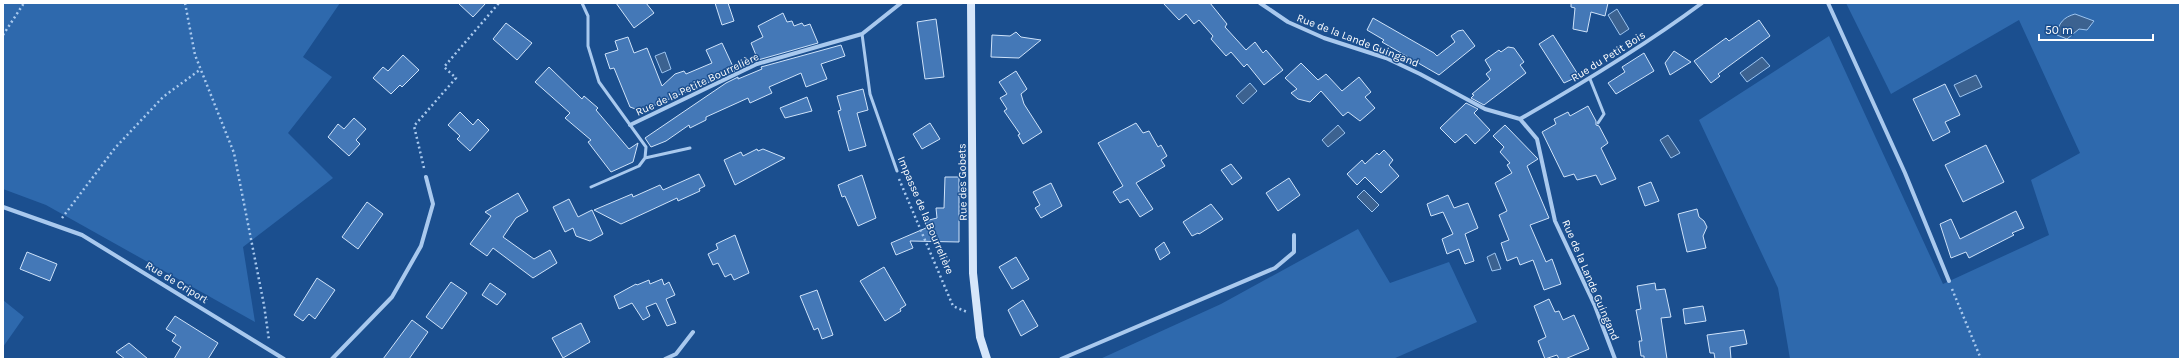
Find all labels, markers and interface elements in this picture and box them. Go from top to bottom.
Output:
street label: Rue de la Lande Guingand [1295,11,1421,70]
scale bar [2039,16,2153,42]
text: 50 m [2045,23,2073,37]
street label: Rue du Petit Bois [1569,28,1648,85]
street label: Rue de la Petite Bourrelière [634,50,761,119]
street label: Rue des Gobets [955,143,970,221]
street label: Impasse de la Bourrelière [895,154,956,276]
street label: Rue de la Lande Guingand [1559,218,1622,343]
street label: Rue de Criport [143,259,211,306]

